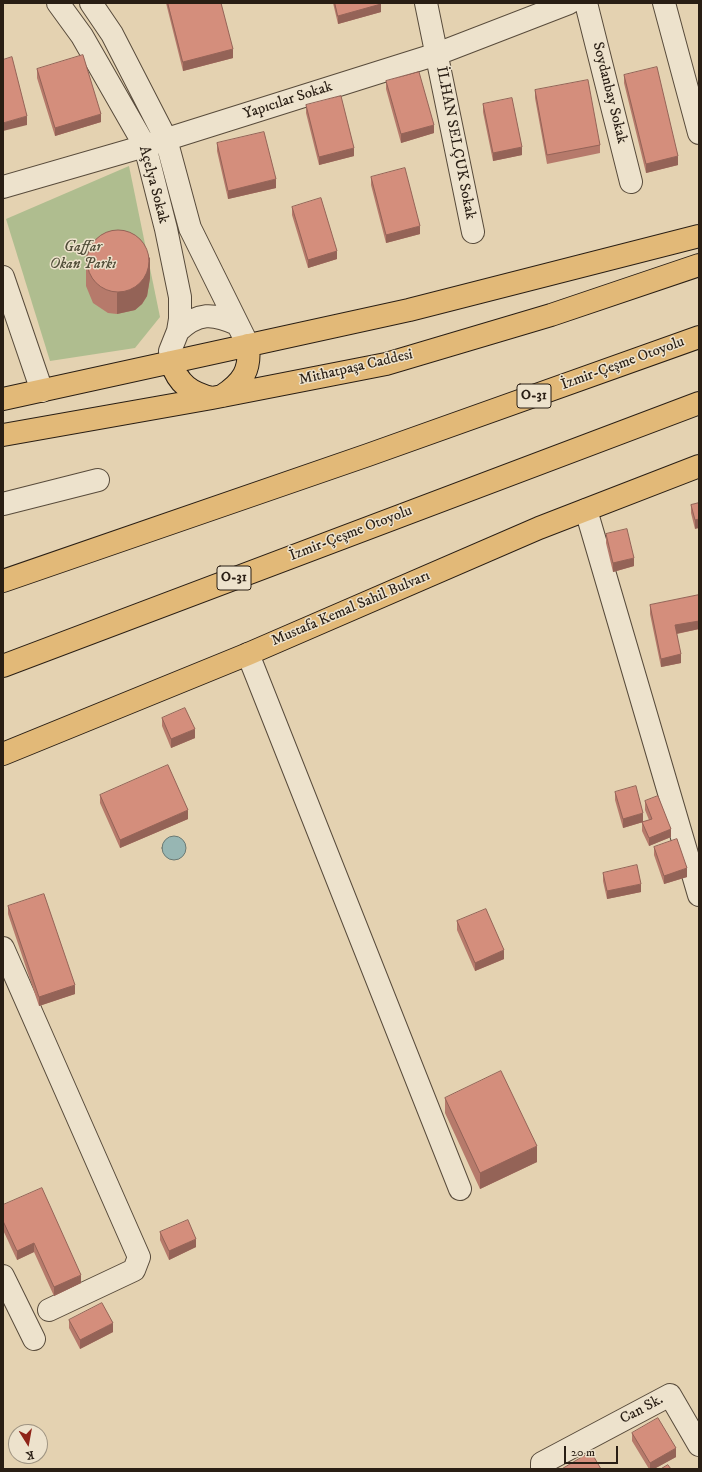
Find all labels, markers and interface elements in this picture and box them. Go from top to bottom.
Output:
street label: Soydanbay Sokak [588,40,630,146]
street label: İLHAN SELÇUK Sokak [431,65,479,221]
street label: Yapıcılar Sokak [241,78,335,124]
street label: Açelya Sokak [134,144,172,226]
park label: Gaffar Okan Parkı [50,239,116,274]
street label: İzmir-Çeşme Otoyolu [559,333,687,395]
street label: Mithatpaşa Caddesi [297,346,415,390]
road number: O-31 [517,384,551,408]
street label: İzmir-Çeşme Otoyolu [287,502,415,566]
road number: O-31 [217,566,251,590]
street label: Mustafa Kemal Sahil Bulvarı [269,567,433,651]
street label: Can Sk. [617,1391,667,1429]
north arrow [8,1424,48,1464]
scale bar [566,1438,620,1464]
text: 20 m [571,1445,595,1460]
text: K [25,1447,35,1462]

